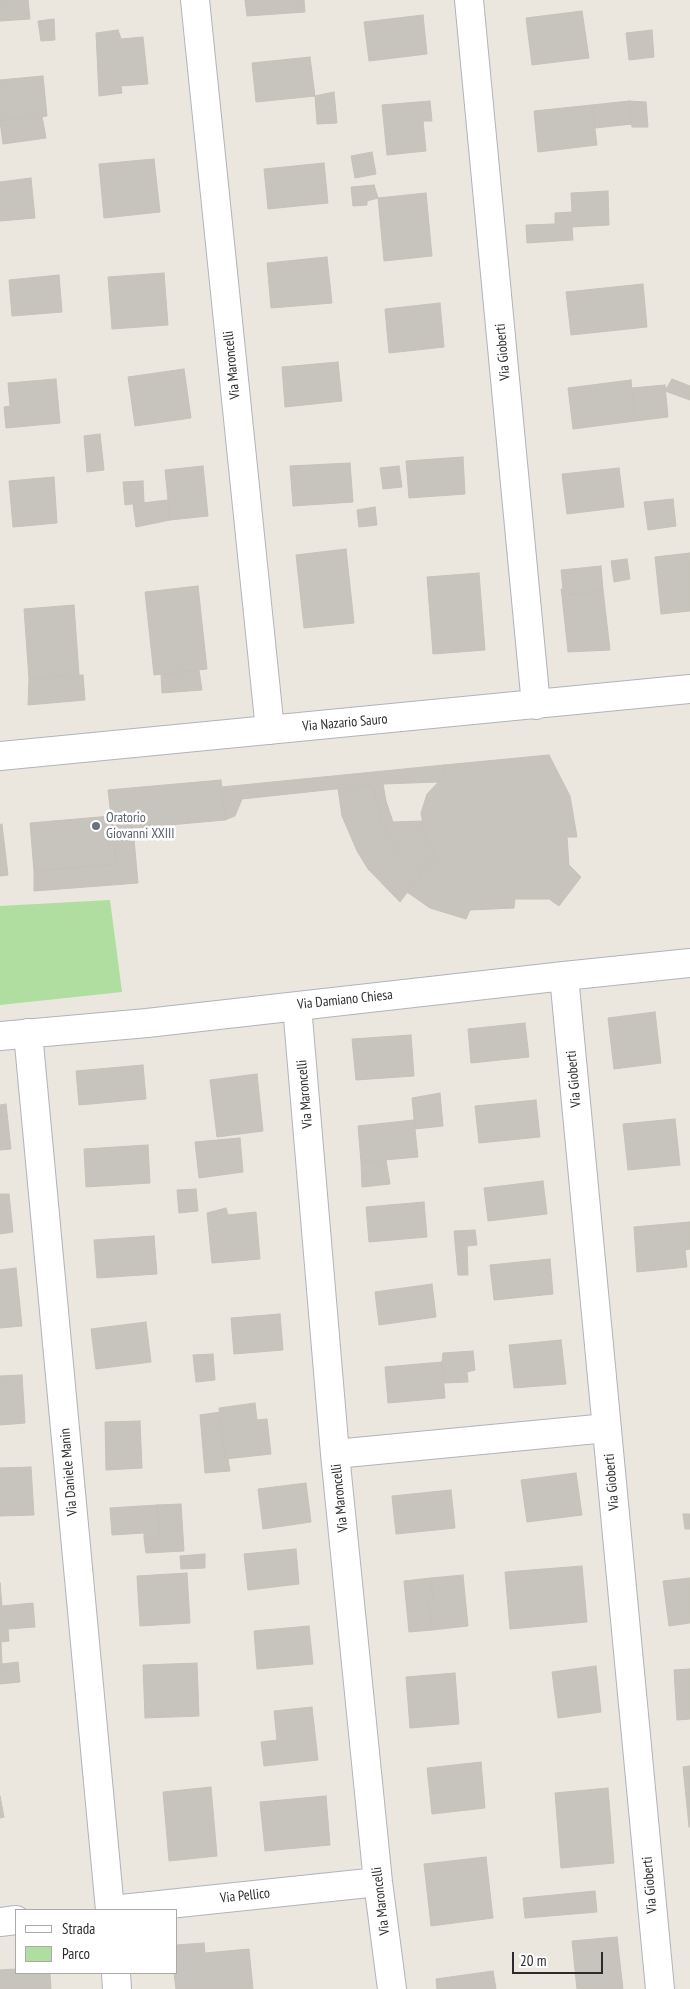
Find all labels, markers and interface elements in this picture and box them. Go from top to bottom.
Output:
street label: Via Gioberti [492,323,514,381]
street label: Via Maroncelli [220,330,244,400]
street label: Via Nazario Sauro [302,711,388,735]
place label: Oratorio Giovanni XXIII [106,810,175,842]
marker: Oratorio Giovanni XXIII [90,820,102,832]
street label: Via Damiano Chiesa [297,987,393,1013]
street label: Via Gioberti [563,1050,585,1108]
street label: Via Maroncelli [294,1059,316,1129]
street label: Via Daniele Manin [57,1428,81,1516]
street label: Via Gioberti [601,1453,623,1511]
street label: Via Maroncelli [328,1463,352,1533]
street label: Via Gioberti [639,1856,661,1914]
street label: Via Maroncelli [368,1866,394,1936]
street label: Via Pellico [219,1885,271,1907]
legend [15,1909,178,1974]
text: Strada [62,1919,95,1938]
scale bar [515,1942,606,1974]
text: Parco [62,1944,90,1963]
text: 20 m [520,1951,546,1970]

